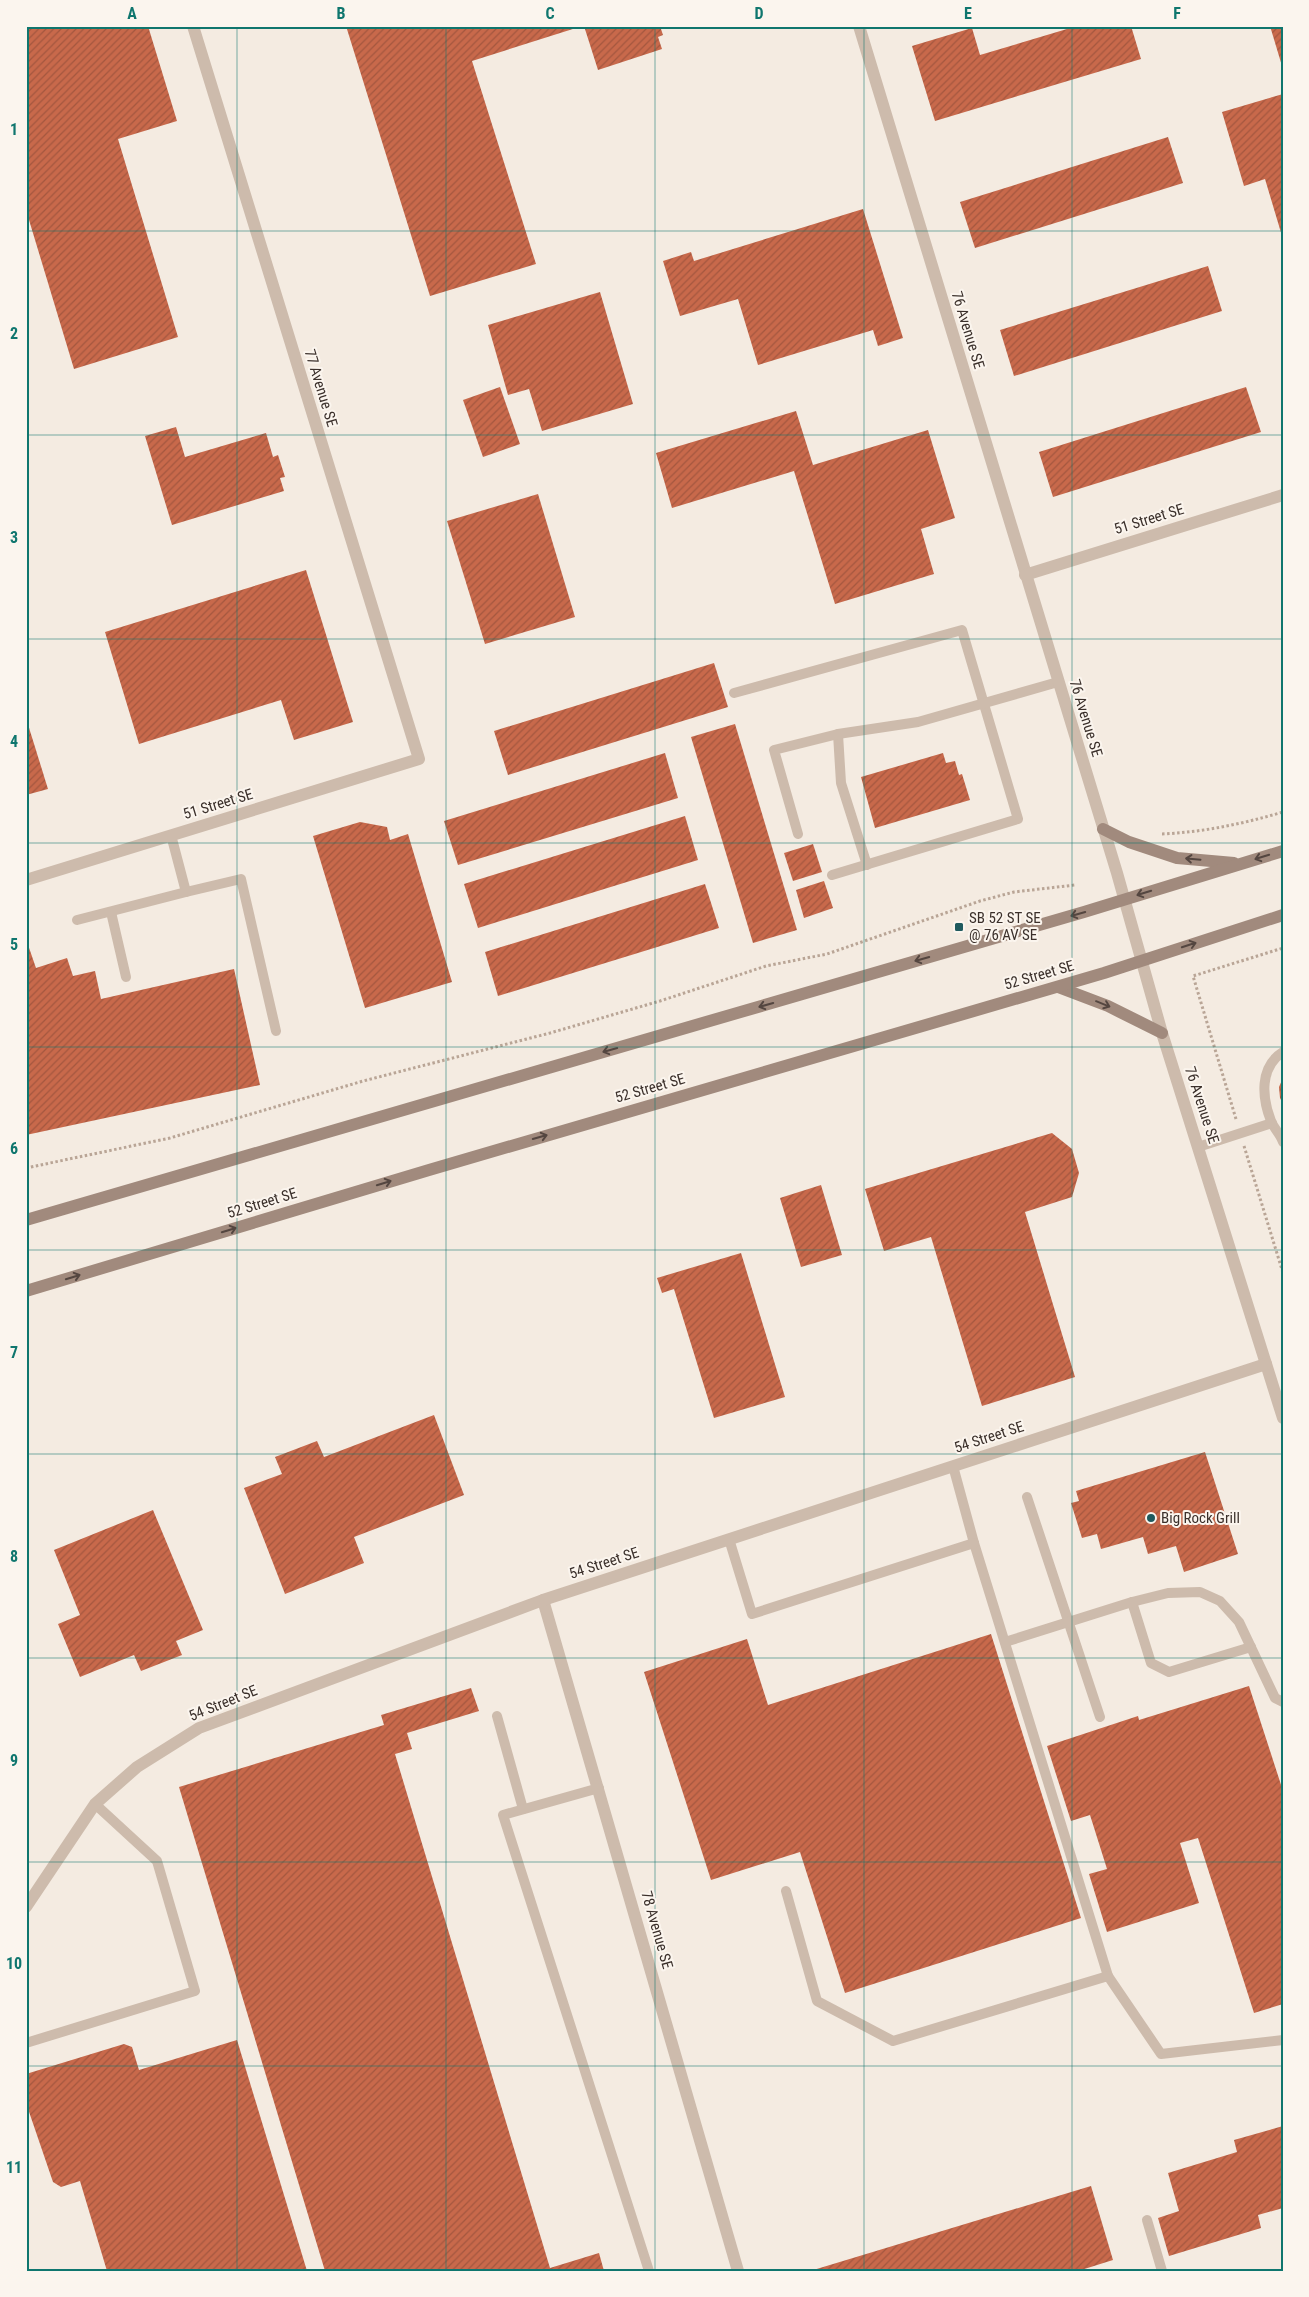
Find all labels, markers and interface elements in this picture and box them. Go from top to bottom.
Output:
text: A [127,4,137,23]
text: B [337,4,346,23]
text: C [545,4,555,23]
text: D [754,4,764,23]
text: E [964,4,972,23]
text: F [1173,4,1181,23]
text: 1 [10,120,18,139]
street label: 76 Avenue SE [948,289,988,371]
text: 2 [10,324,18,343]
street label: 77 Avenue SE [301,347,341,429]
street label: 51 Street SE [1112,500,1186,538]
text: 3 [10,528,18,547]
street label: 76 Avenue SE [1066,677,1106,759]
text: 4 [10,732,18,751]
street label: 51 Street SE [181,785,255,823]
one-way arrow [1254,853,1270,863]
one-way arrow [1185,854,1201,864]
one-way arrow [1137,889,1153,898]
place label: SB 52 ST SE @ 76 AV SE [969,909,1041,944]
one-way arrow [1070,909,1086,919]
marker: SB 52 ST SE @ 76 AV SE [953,921,965,933]
text: 5 [10,935,18,954]
one-way arrow [1180,940,1196,950]
one-way arrow [914,955,930,965]
street label: 52 Street SE [1002,956,1076,994]
one-way arrow [758,1000,774,1010]
one-way arrow [1095,1000,1110,1009]
one-way arrow [602,1046,618,1055]
street label: 76 Avenue SE [1181,1064,1223,1146]
street label: 52 Street SE [613,1069,687,1107]
one-way arrow [532,1132,548,1142]
text: 6 [10,1139,18,1158]
one-way arrow [376,1178,392,1188]
street label: 52 Street SE [225,1184,299,1222]
one-way arrow [220,1224,236,1234]
one-way arrow [65,1271,81,1281]
text: 7 [10,1343,18,1362]
street label: 54 Street SE [952,1417,1026,1457]
place label: Big Rock Grill [1161,1509,1240,1527]
marker: Big Rock Grill [1145,1512,1157,1524]
street label: 54 Street SE [567,1543,641,1583]
text: 8 [10,1547,18,1566]
street label: 54 Street SE [186,1681,260,1725]
text: 9 [10,1751,18,1770]
street label: 78 Avenue SE [637,1889,677,1971]
text: 10 [6,1954,22,1973]
text: 11 [6,2158,22,2177]

